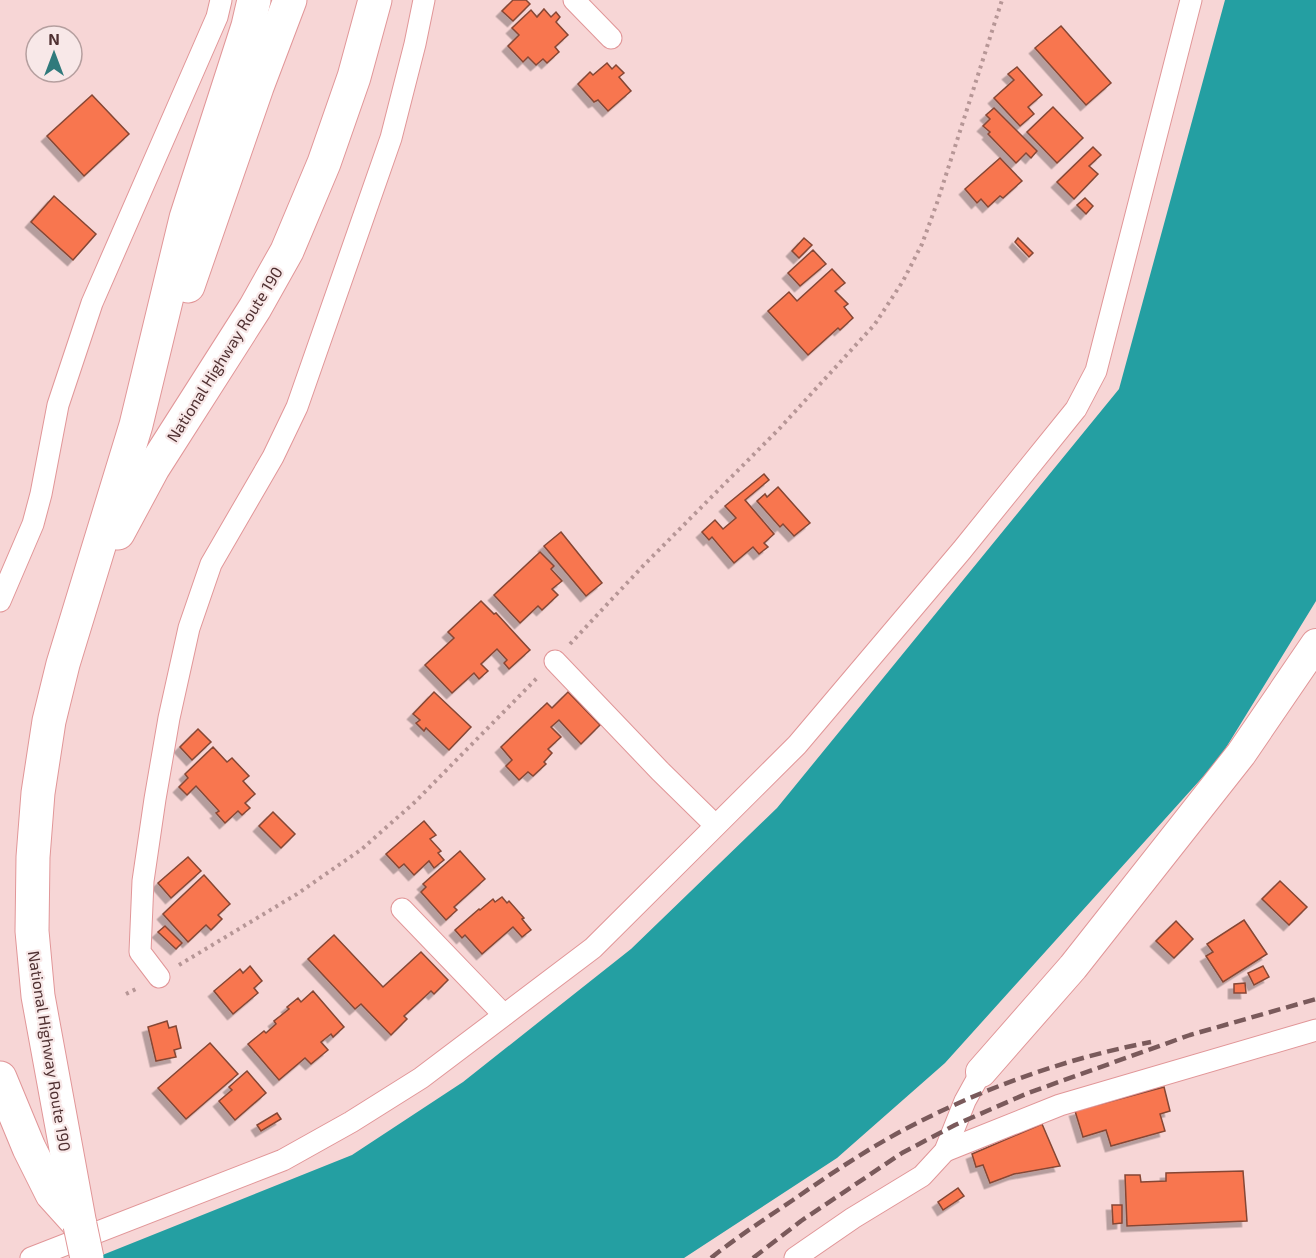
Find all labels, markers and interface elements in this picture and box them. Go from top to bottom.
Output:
north arrow [24,24,84,84]
text: N [48,29,60,48]
street label: National Highway Route 190 [162,263,286,445]
street label: National Highway Route 190 [25,949,75,1153]

